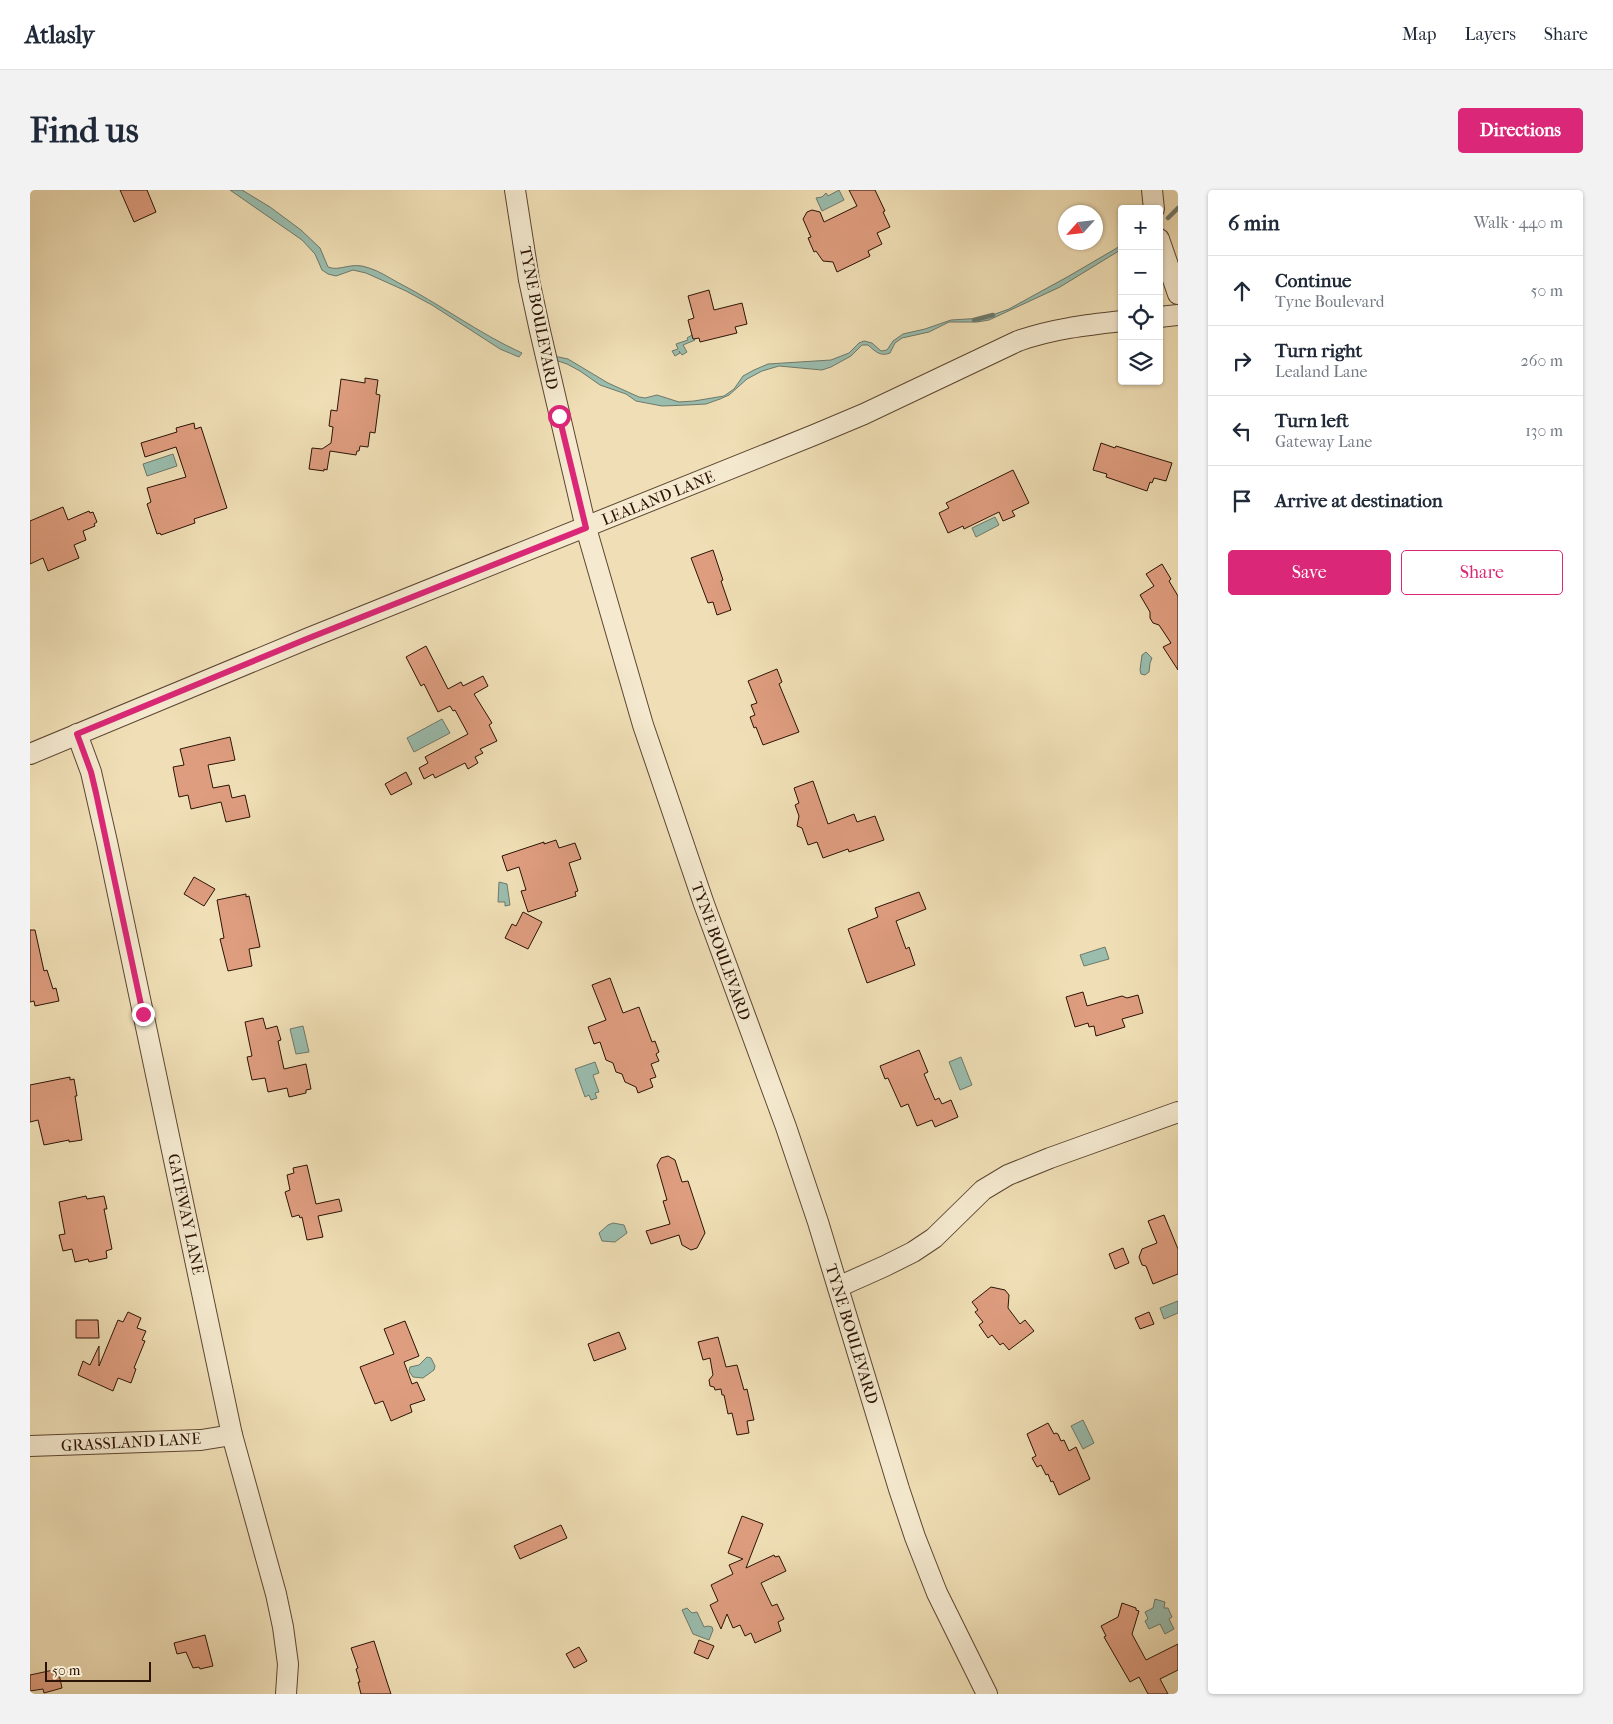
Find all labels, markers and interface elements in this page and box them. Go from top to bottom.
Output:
text: Atlasly [25,21,94,49]
text: Map [1402,24,1436,45]
text: Layers [1464,24,1516,45]
text: Share [1544,24,1588,45]
button: Directions [1458,108,1583,153]
text: Find us [30,110,139,151]
north arrow [1058,205,1103,250]
map controls [1118,205,1163,385]
button: + [1118,205,1163,250]
text: 6 min [1228,211,1280,235]
text: Walk · 440 m [1474,213,1563,232]
street label: TYNE BOULEVARD [516,245,562,391]
button: − [1118,250,1163,295]
text: Continue [1275,270,1351,292]
icon: ahead [1228,277,1256,305]
text: 50 m [1531,281,1563,300]
text: Tyne Boulevard [1275,292,1385,311]
button: locate [1118,295,1163,340]
button: layers [1118,340,1163,385]
text: Turn right [1275,340,1362,362]
icon: right [1228,347,1256,375]
text: 260 m [1521,351,1563,370]
text: Lealand Lane [1275,362,1367,381]
route start [548,405,571,428]
text: Turn left [1275,410,1349,432]
icon: left [1228,417,1256,445]
text: 130 m [1525,421,1563,440]
text: Gateway Lane [1275,432,1372,451]
street label: LEALAND LANE [599,467,717,529]
icon: arrive [1228,487,1256,515]
text: Arrive at destination [1275,490,1443,512]
button: Save [1228,550,1391,595]
button: Share [1401,550,1563,595]
street label: TYNE BOULEVARD [687,879,755,1023]
route end [132,1003,155,1026]
street label: GATEWAY LANE [164,1152,208,1276]
street label: TYNE BOULEVARD [822,1262,882,1406]
street label: GRASSLAND LANE [61,1429,202,1455]
scale bar [45,1659,151,1682]
text: 50 m [52,1662,80,1679]

